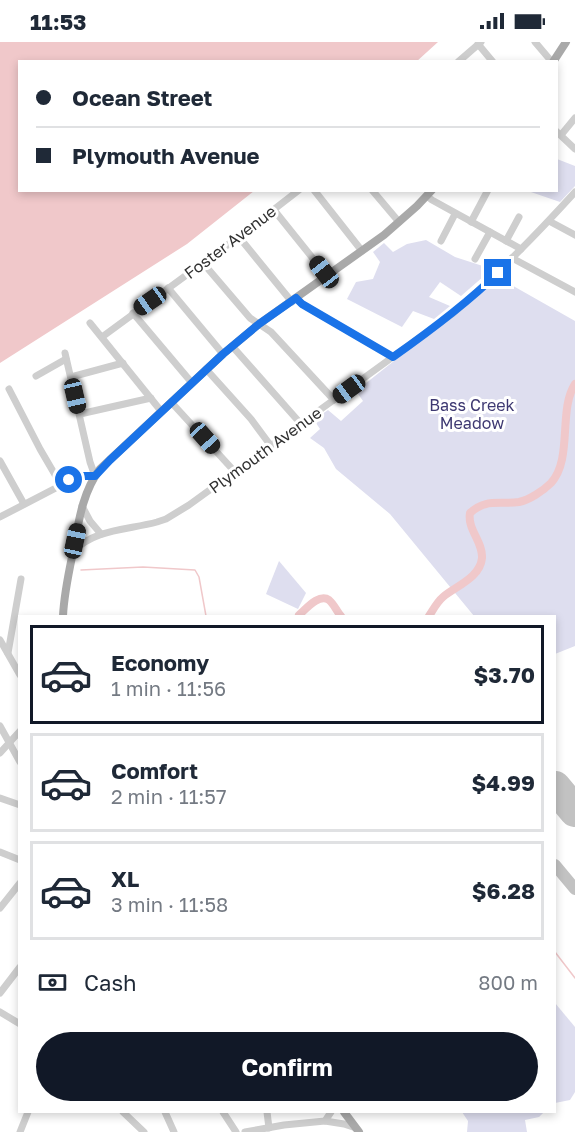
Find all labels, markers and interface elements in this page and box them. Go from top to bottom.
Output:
text: 11:53 [30,8,87,35]
text: Ocean Street [72,84,212,111]
text: Plymouth Avenue [72,142,260,169]
street label: Foster Avenue [180,201,280,283]
car [306,252,342,292]
route end [484,259,511,286]
car [130,283,170,319]
car [329,371,369,407]
car [62,376,88,416]
park label: Bass Creek Meadow [429,395,515,433]
street label: Plymouth Avenue [205,402,325,498]
car [186,419,224,457]
route start [55,466,82,493]
car [62,522,88,560]
icon: car [39,648,93,702]
text: Economy [111,649,209,676]
text: $3.70 [474,661,535,688]
text: 1 min · 11:56 [111,676,226,700]
icon: car [39,756,93,810]
text: Comfort [111,757,198,784]
text: $4.99 [472,769,535,796]
text: 2 min · 11:57 [111,784,227,808]
icon: car [39,864,93,918]
text: XL [111,865,139,892]
text: $6.28 [472,877,535,904]
text: 3 min · 11:58 [111,892,228,916]
icon: cash [36,966,69,999]
text: Cash [84,969,137,996]
text: 800 m [478,970,538,994]
button: Confirm [36,1032,538,1101]

